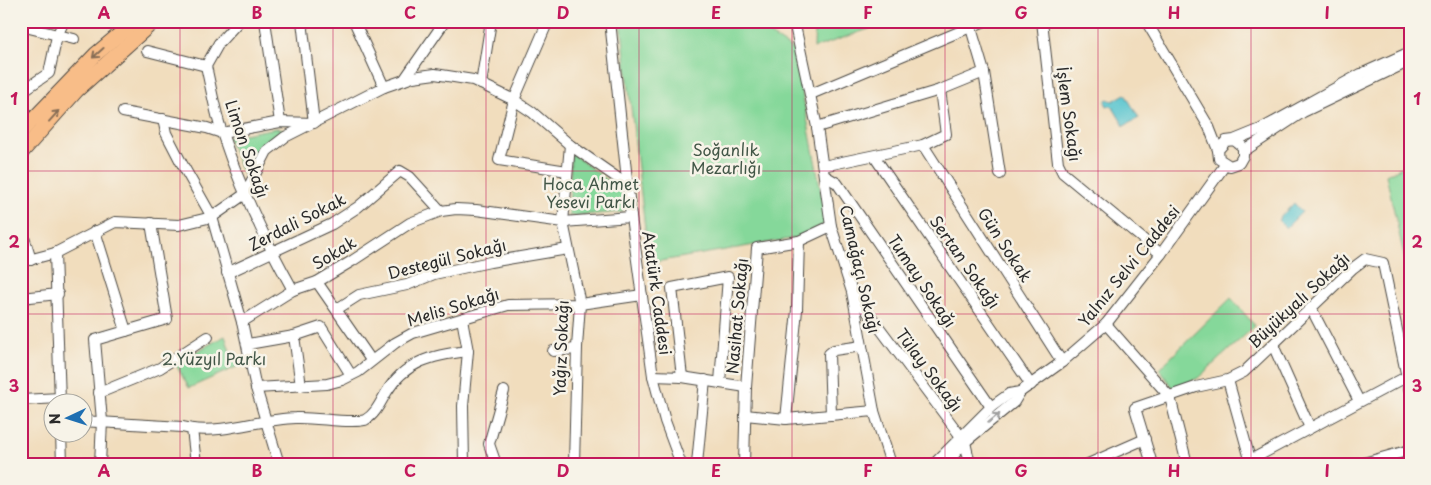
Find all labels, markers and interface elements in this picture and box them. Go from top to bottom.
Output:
text: A [98,0,111,24]
text: B [252,0,263,24]
text: C [404,0,416,24]
text: D [557,0,569,24]
text: E [711,0,721,24]
text: F [863,0,873,24]
text: G [1014,0,1028,24]
text: H [1168,0,1180,24]
text: I [1324,0,1330,24]
one-way arrow [91,47,104,59]
street label: İşlem Sokağı [1051,65,1089,163]
text: 1 [10,86,18,110]
text: 1 [1413,86,1421,110]
street label: Limon Sokağı [220,96,276,201]
one-way arrow [48,110,60,123]
park label: Soğanlık Mezarlığı [691,137,761,179]
park label: Hoca Ahmet Yesevi Parkı [543,171,639,213]
street label: Zerdali Sokak [245,189,349,255]
street label: Yalnız Selvi Caddesi [1072,200,1185,331]
street label: Camağaçı Sokağı [834,202,887,335]
street label: Gün Sokak [973,202,1039,286]
street label: Sertan Sokağı [925,210,1007,313]
text: 2 [8,229,20,253]
street label: Atatürk Caddesi [637,229,679,356]
street label: Tumay Sokağı [883,229,963,332]
text: 2 [1411,229,1423,253]
street label: Sokak [309,232,359,274]
street label: Destegül Sokağı [385,232,508,284]
street label: Büyükyalı Sokağı [1242,246,1354,353]
street label: Nasihat Sokağı [719,257,753,375]
street label: Melis Sokağı [404,281,502,331]
street label: Yağız Sokağı [546,299,574,397]
street label: Tülay Sokağı [891,323,969,416]
park label: 2.Yüzyıl Parkı [162,346,266,370]
text: 3 [9,373,19,397]
text: 3 [1412,373,1422,397]
north arrow [42,392,92,442]
text: N [44,413,65,425]
one-way arrow [987,413,1000,424]
text: A [98,458,111,482]
text: B [252,458,263,482]
text: C [404,458,416,482]
text: D [557,458,569,482]
text: E [711,458,721,482]
text: F [863,458,873,482]
text: G [1014,458,1028,482]
text: H [1168,458,1180,482]
text: I [1324,458,1330,482]

